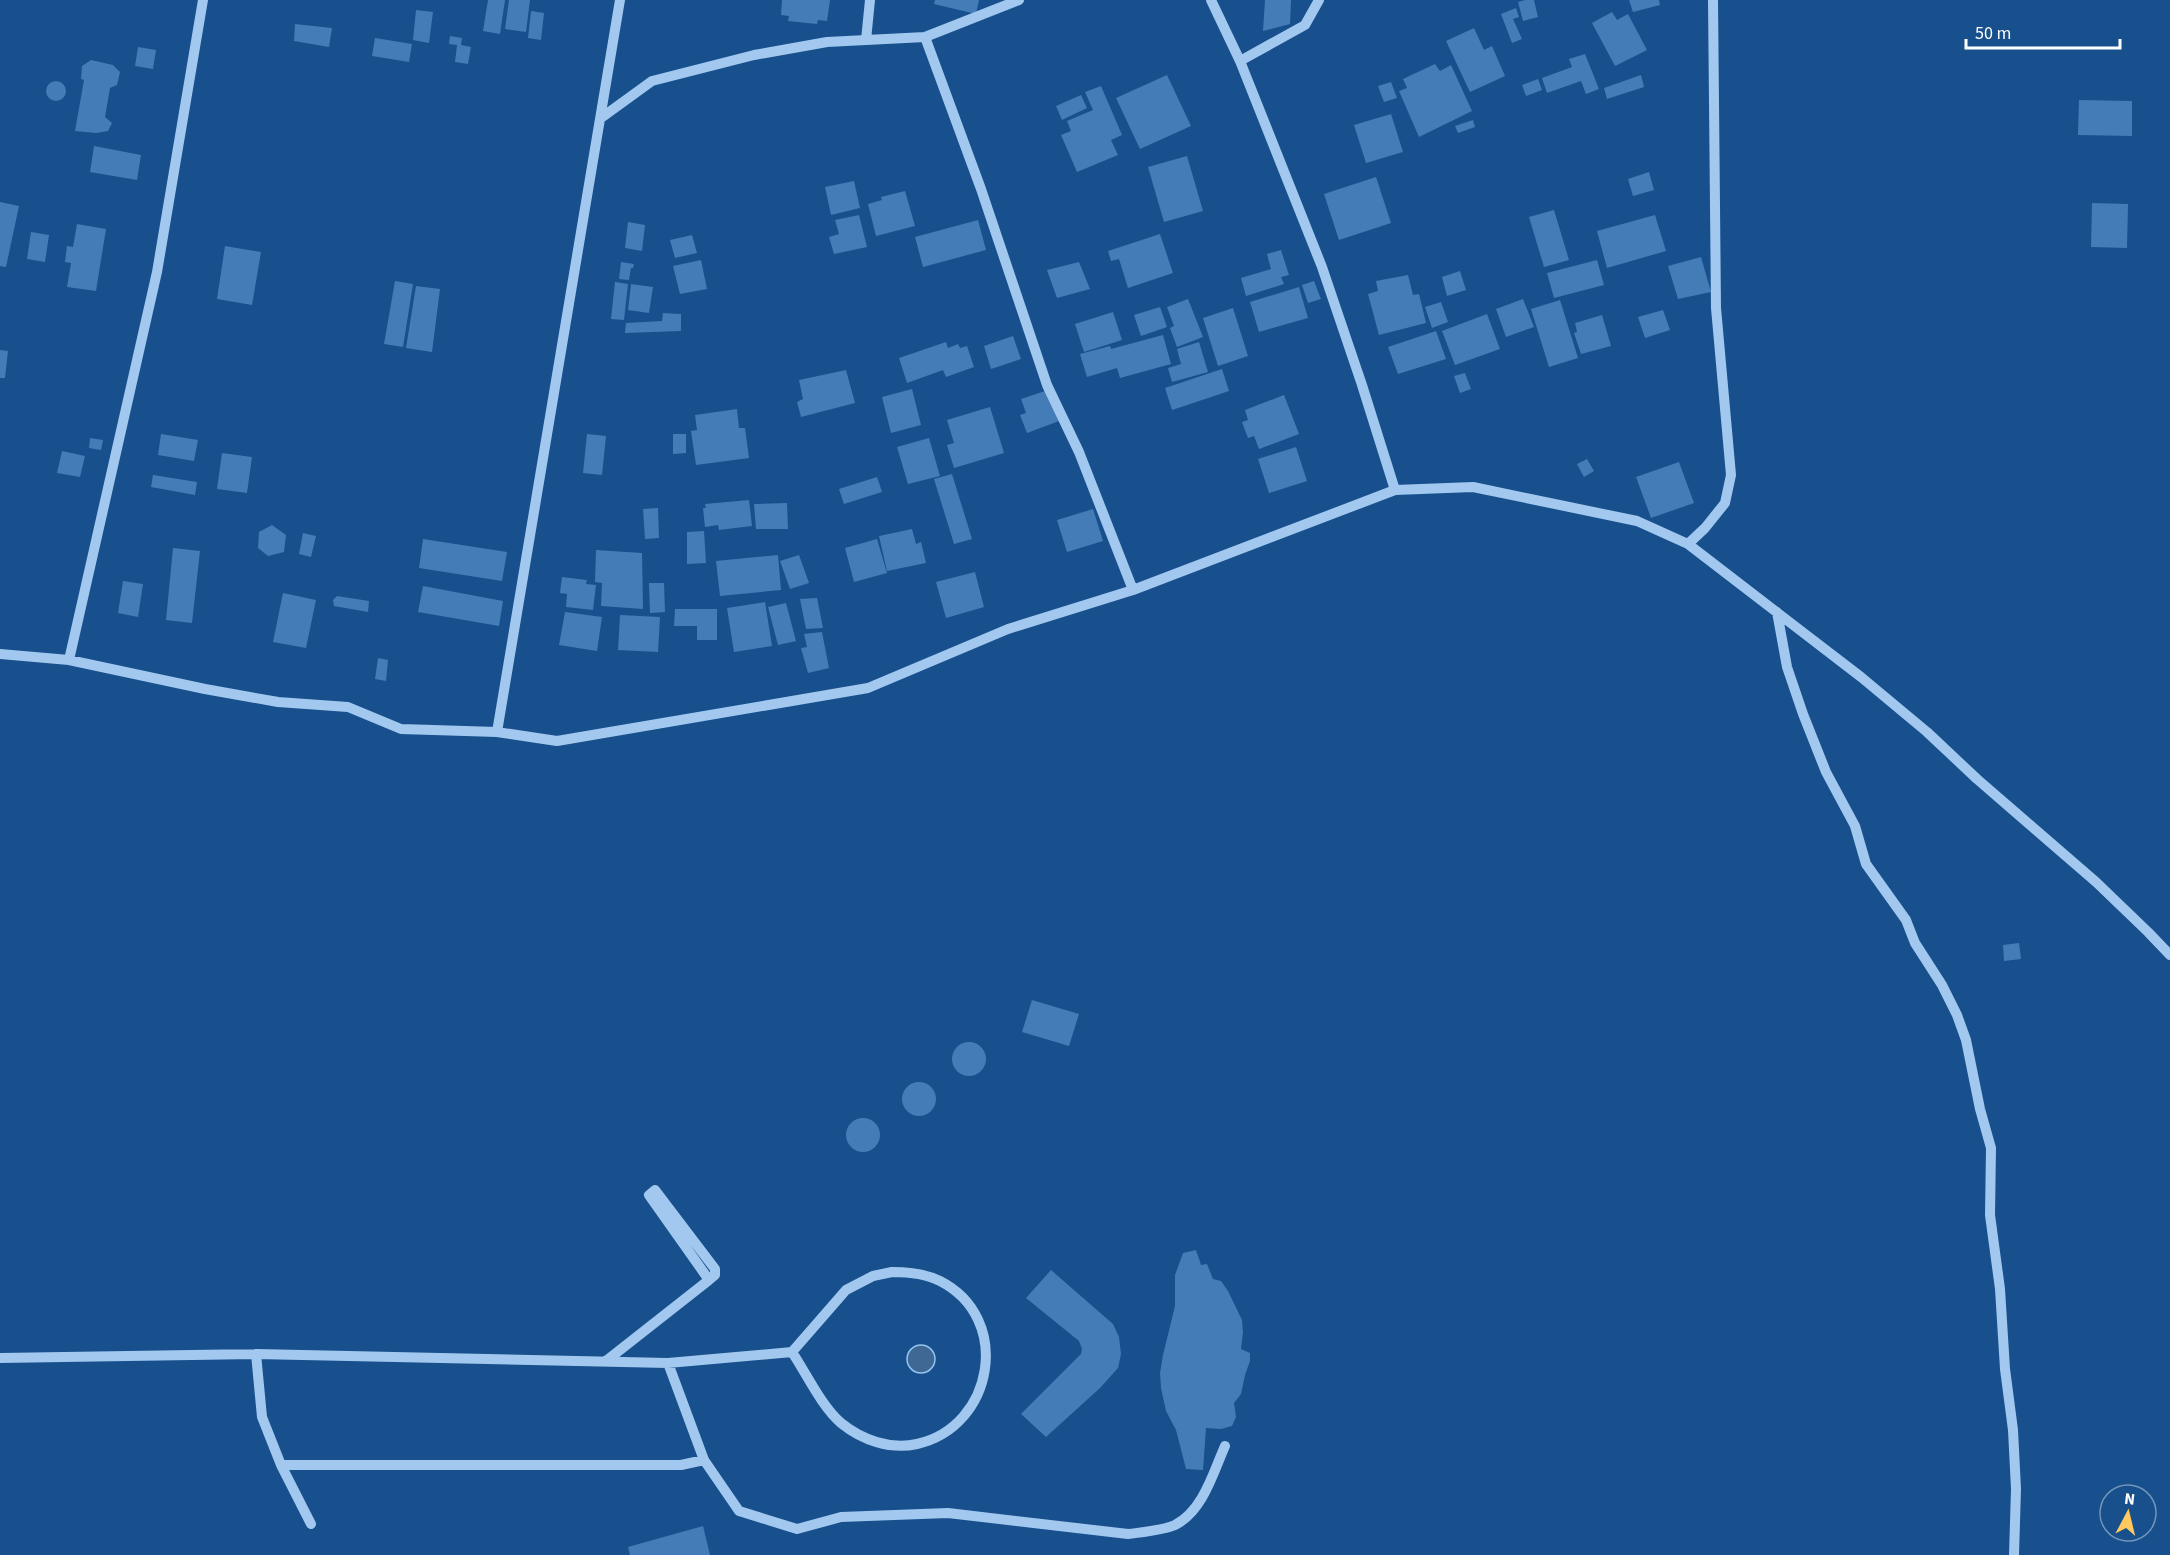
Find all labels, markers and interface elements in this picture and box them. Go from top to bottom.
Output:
scale bar [1966,12,2120,50]
text: 50 m [1975,21,2011,46]
north arrow [2098,1483,2158,1543]
text: N [2123,1488,2136,1511]

